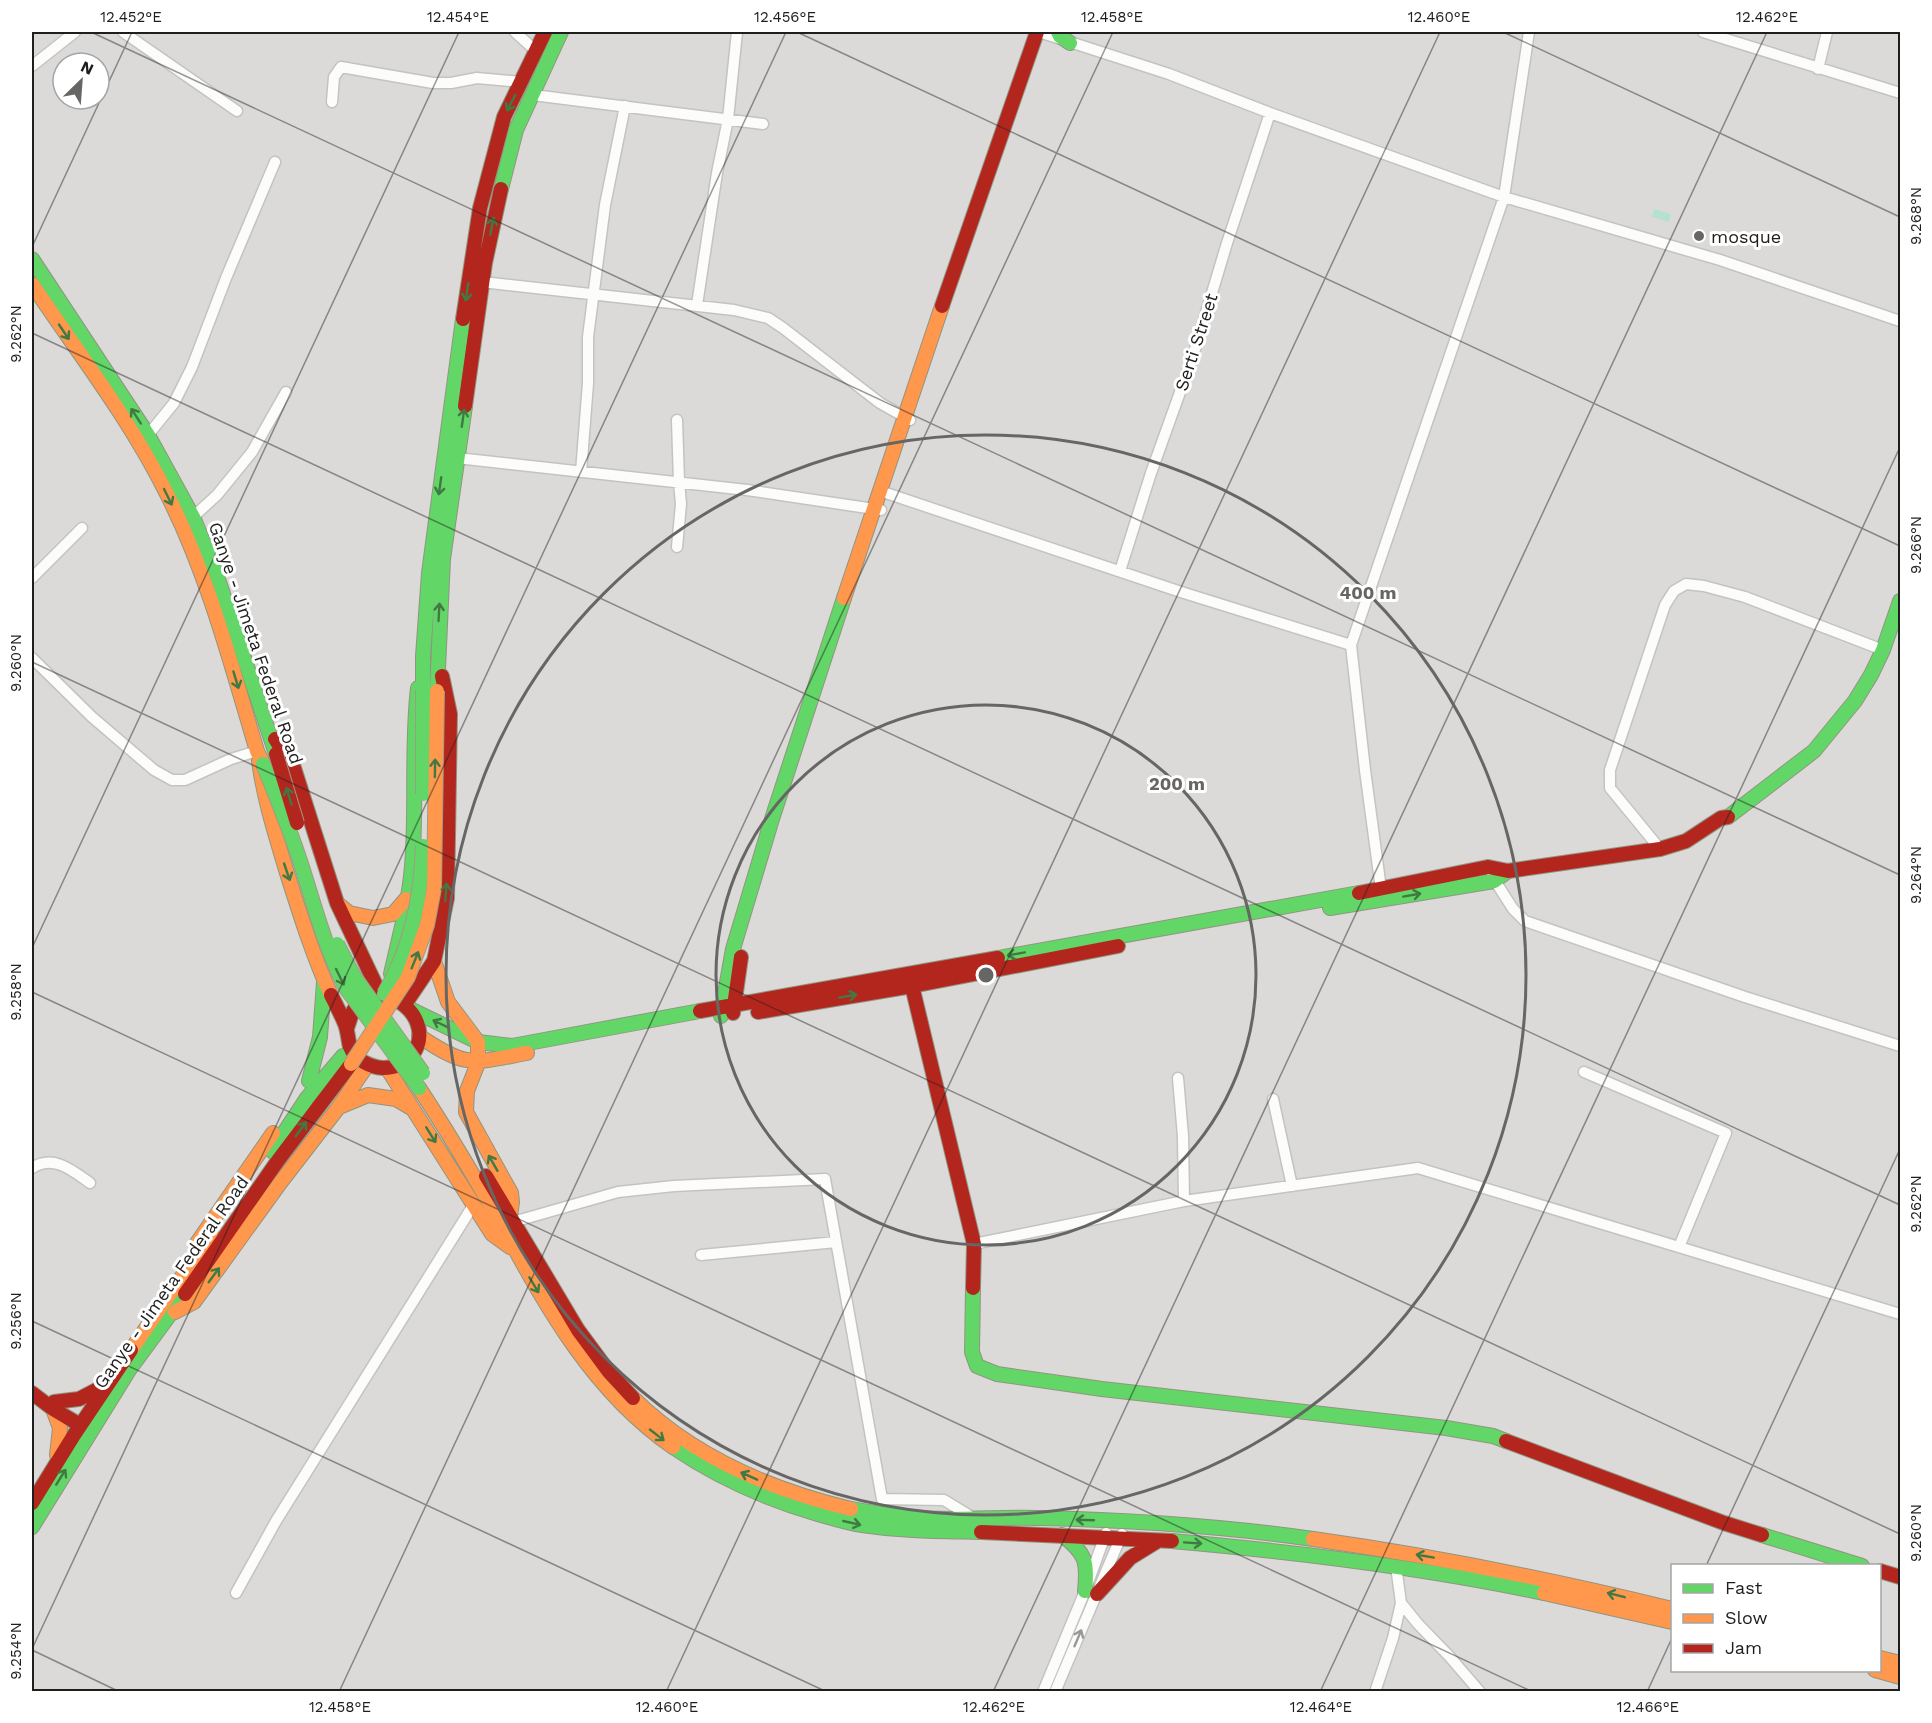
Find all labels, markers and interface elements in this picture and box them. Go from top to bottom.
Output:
text: 12.452°E [100,8,162,26]
text: 12.454°E [427,8,489,26]
text: 12.456°E [754,8,816,26]
text: 12.458°E [1081,8,1143,26]
text: 12.460°E [1408,8,1470,26]
text: 12.462°E [1736,8,1798,26]
north arrow [51,51,111,111]
text: N [78,57,97,79]
one-way arrow [505,94,516,112]
text: 9.268°N [1907,187,1925,245]
one-way arrow [487,216,498,236]
place label: mosque [1711,226,1781,247]
marker: mosque [1692,229,1706,243]
one-way arrow [461,282,472,302]
street label: Serti Street [1170,290,1222,393]
text: 9.262°N [7,305,25,363]
one-way arrow [58,324,70,340]
one-way arrow [130,408,142,425]
one-way arrow [457,409,468,429]
one-way arrow [435,475,446,495]
one-way arrow [162,488,174,506]
text: 9.266°N [1907,516,1925,574]
street label: Ganye - Jimeta Federal Road [205,519,307,767]
text: 400 m [1340,582,1396,603]
one-way arrow [434,602,445,622]
text: 9.260°N [7,634,25,692]
one-way arrow [231,670,242,689]
one-way arrow [429,759,441,779]
text: 200 m [1149,773,1205,794]
one-way arrow [283,787,294,806]
text: 9.264°N [1907,846,1925,904]
one-way arrow [282,862,293,881]
one-way arrow [441,882,452,902]
one-way arrow [1401,889,1421,900]
one-way arrow [1007,949,1027,960]
one-way arrow [410,952,421,970]
text: 9.258°N [7,963,25,1021]
centre of rings [976,965,996,985]
one-way arrow [334,967,346,985]
one-way arrow [837,990,857,1001]
one-way arrow [432,1018,450,1030]
one-way arrow [295,1122,307,1138]
one-way arrow [425,1126,437,1143]
one-way arrow [487,1154,498,1172]
street label: Ganye - Jimeta Federal Road [89,1172,253,1392]
text: 9.262°N [1907,1175,1925,1233]
one-way arrow [207,1267,220,1283]
one-way arrow [529,1276,541,1293]
text: 9.256°N [7,1292,25,1350]
one-way arrow [648,1428,664,1441]
one-way arrow [56,1469,68,1486]
one-way arrow [741,1470,759,1482]
text: 9.260°N [1907,1504,1925,1562]
one-way arrow [1075,1515,1095,1526]
one-way arrow [842,1517,861,1529]
one-way arrow [1182,1538,1202,1549]
one-way arrow [1415,1551,1435,1562]
legend [1671,1564,1881,1672]
text: Fast [1725,1577,1763,1598]
one-way arrow [1607,1588,1626,1600]
text: Slow [1725,1607,1768,1628]
text: 9.254°N [7,1622,25,1680]
one-way arrow [1073,1629,1084,1647]
text: Jam [1725,1637,1762,1658]
text: 12.458°E [309,1698,371,1716]
text: 12.460°E [636,1698,698,1716]
text: 12.462°E [963,1698,1025,1716]
text: 12.464°E [1290,1698,1352,1716]
text: 12.466°E [1617,1698,1679,1716]

